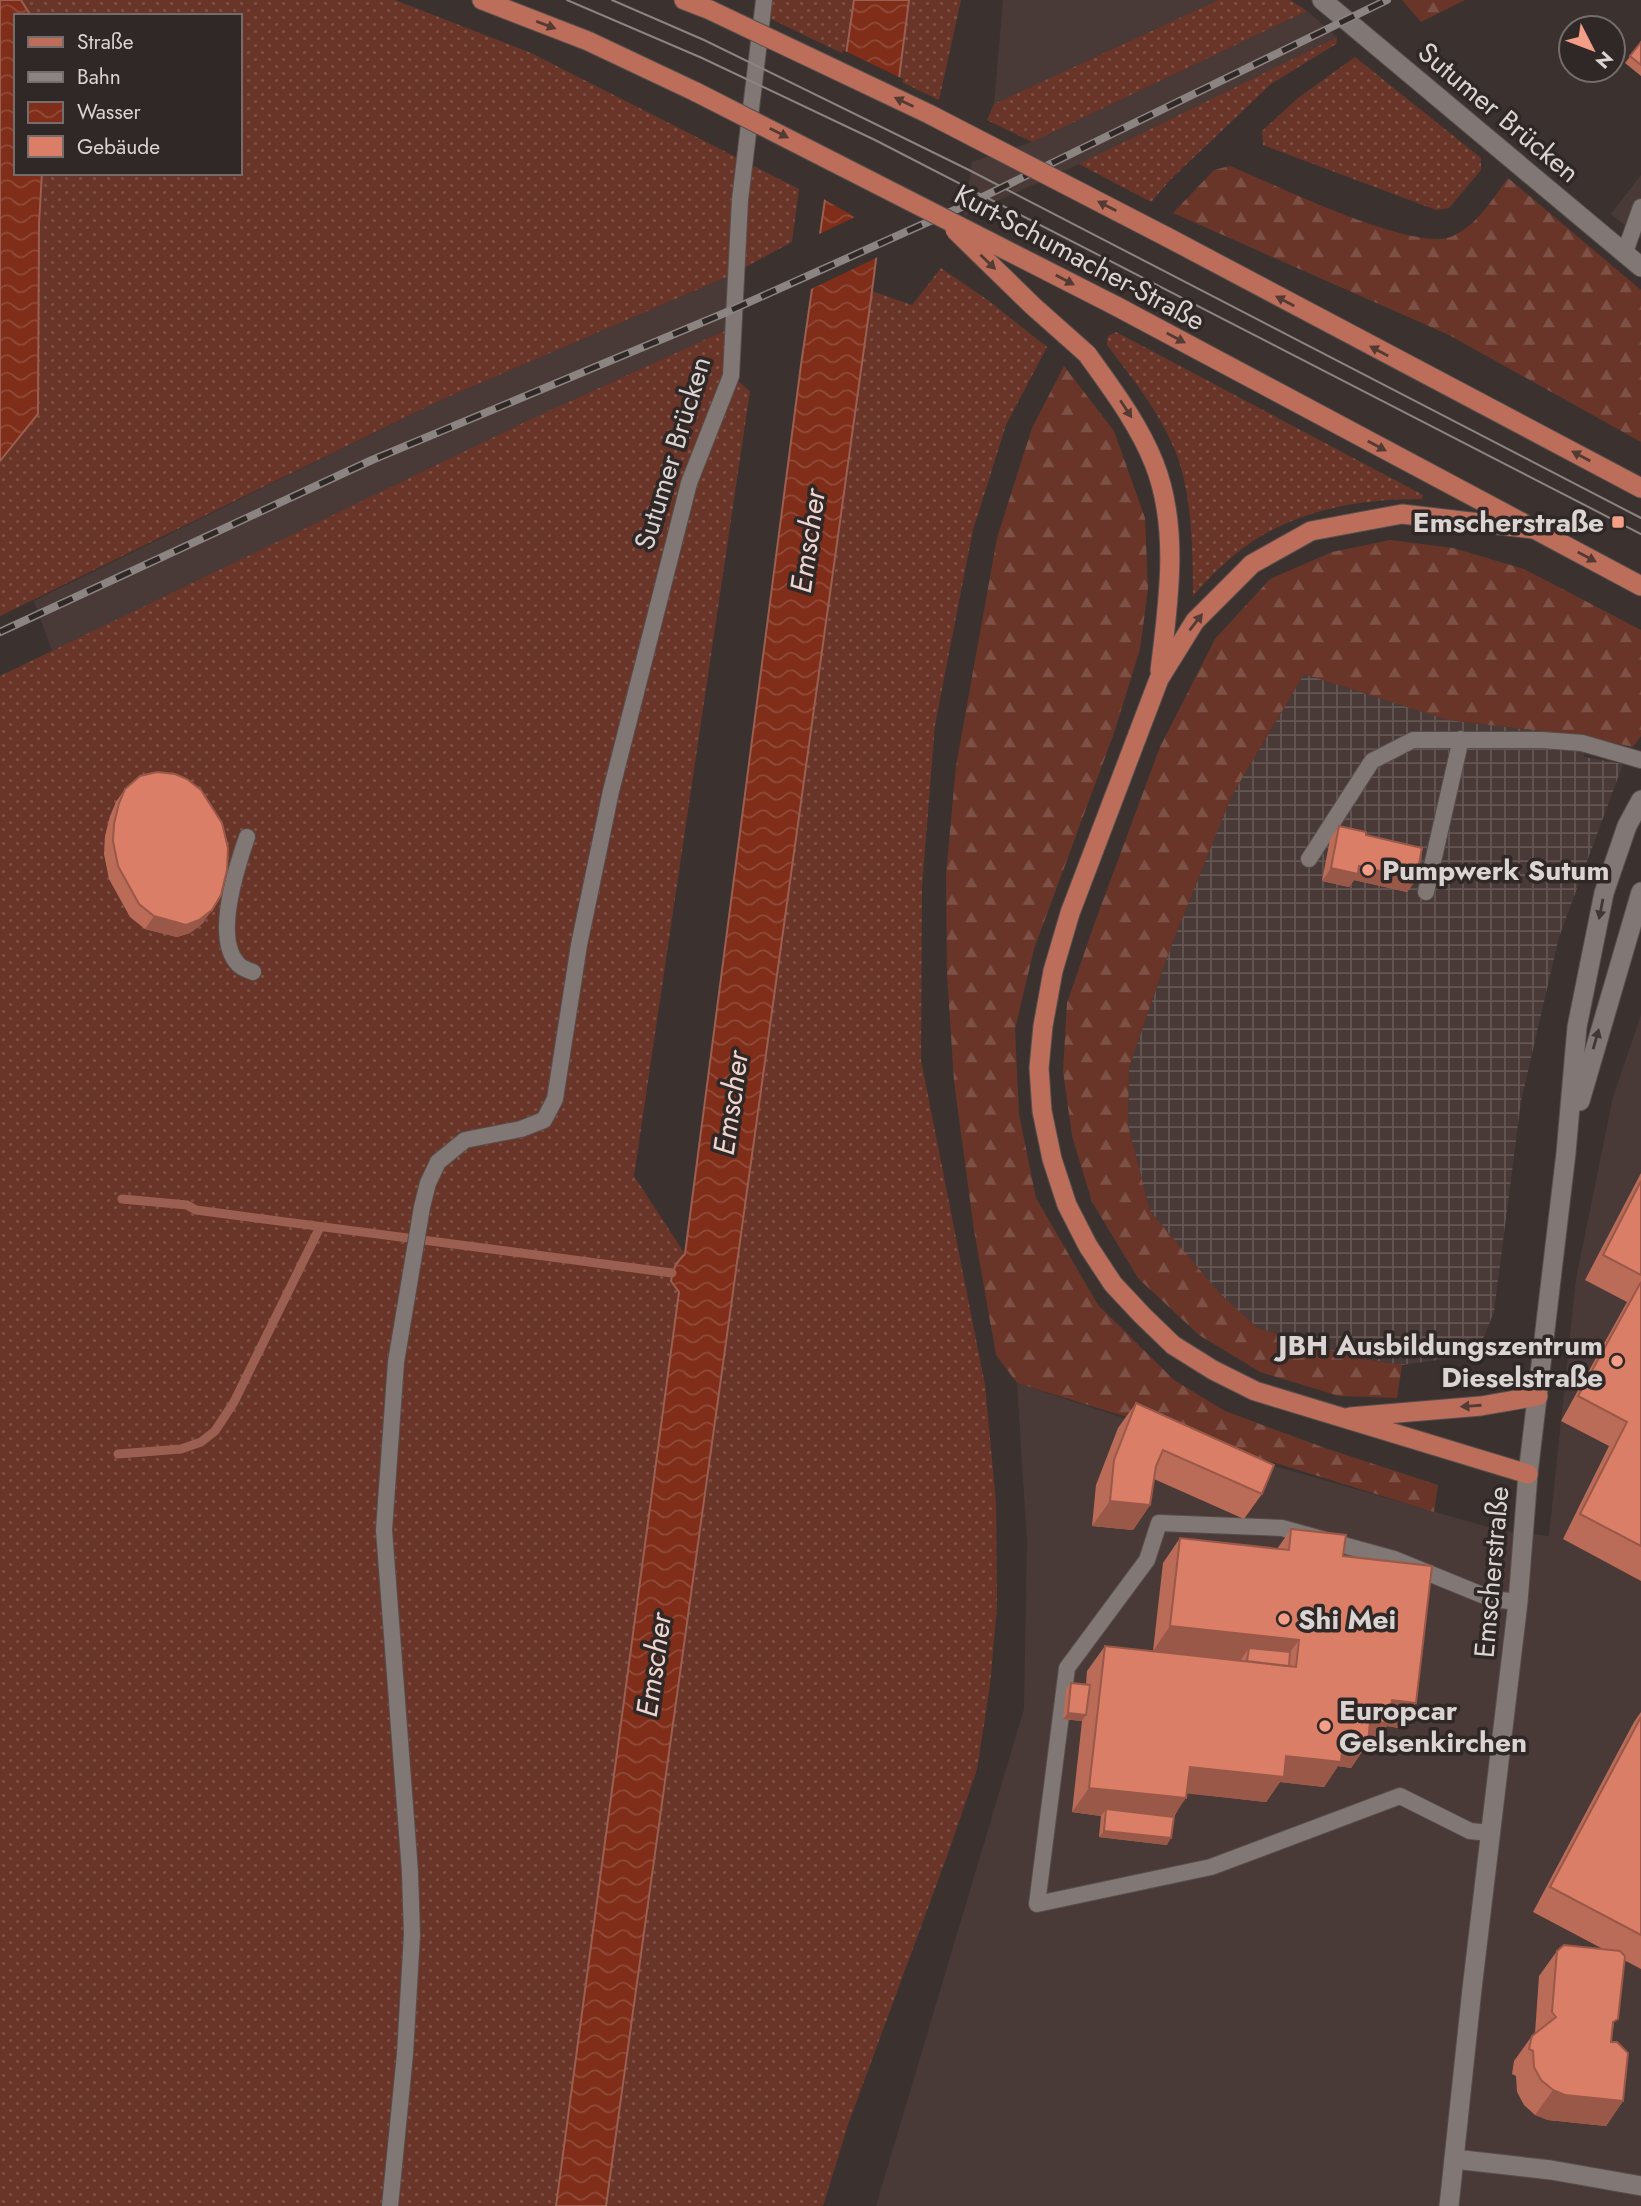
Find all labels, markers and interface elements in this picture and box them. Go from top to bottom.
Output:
legend [14,14,242,175]
north arrow [1557,14,1627,84]
one-way arrow [535,19,556,30]
text: Straße [77,27,134,57]
street label: Sutumer Brücken [1409,32,1588,192]
text: N [1589,45,1619,75]
text: Bahn [77,62,121,92]
text: Wasser [77,97,142,127]
one-way arrow [894,97,914,108]
one-way arrow [769,127,789,138]
text: Gebäude [77,132,160,162]
street label: Kurt-Schumacher-Straße [947,174,1212,341]
one-way arrow [1097,200,1117,212]
one-way arrow [979,253,996,269]
one-way arrow [1055,274,1075,285]
one-way arrow [1275,295,1295,306]
one-way arrow [1166,333,1186,344]
one-way arrow [1369,345,1389,356]
street label: Sutumer Brücken [624,351,721,555]
one-way arrow [1120,400,1133,419]
one-way arrow [1367,439,1387,451]
one-way arrow [1571,450,1590,462]
water label: Emscher [779,484,836,596]
place label: Emscherstraße [1413,502,1604,543]
marker: Emscherstraße [1610,514,1626,530]
one-way arrow [1577,552,1597,563]
one-way arrow [1189,613,1203,631]
place label: Pumpwerk Sutum [1382,850,1609,891]
marker: Pumpwerk Sutum [1360,862,1376,878]
one-way arrow [1595,898,1606,920]
one-way arrow [1592,1029,1602,1050]
water label: Emscher [702,1046,759,1158]
place label: JBH Ausbildungszentrum Dieselstraße [1273,1325,1603,1398]
marker: JBH Ausbildungszentrum Dieselstraße [1609,1353,1625,1369]
one-way arrow [1460,1401,1482,1412]
street label: Emscherstraße [1464,1485,1519,1659]
place label: Shi Mei [1298,1599,1396,1640]
water label: Emscher [625,1608,682,1720]
marker: Shi Mei [1276,1611,1292,1627]
place label: Europcar Gelsenkirchen [1339,1690,1527,1763]
marker: Europcar Gelsenkirchen [1317,1718,1333,1734]

